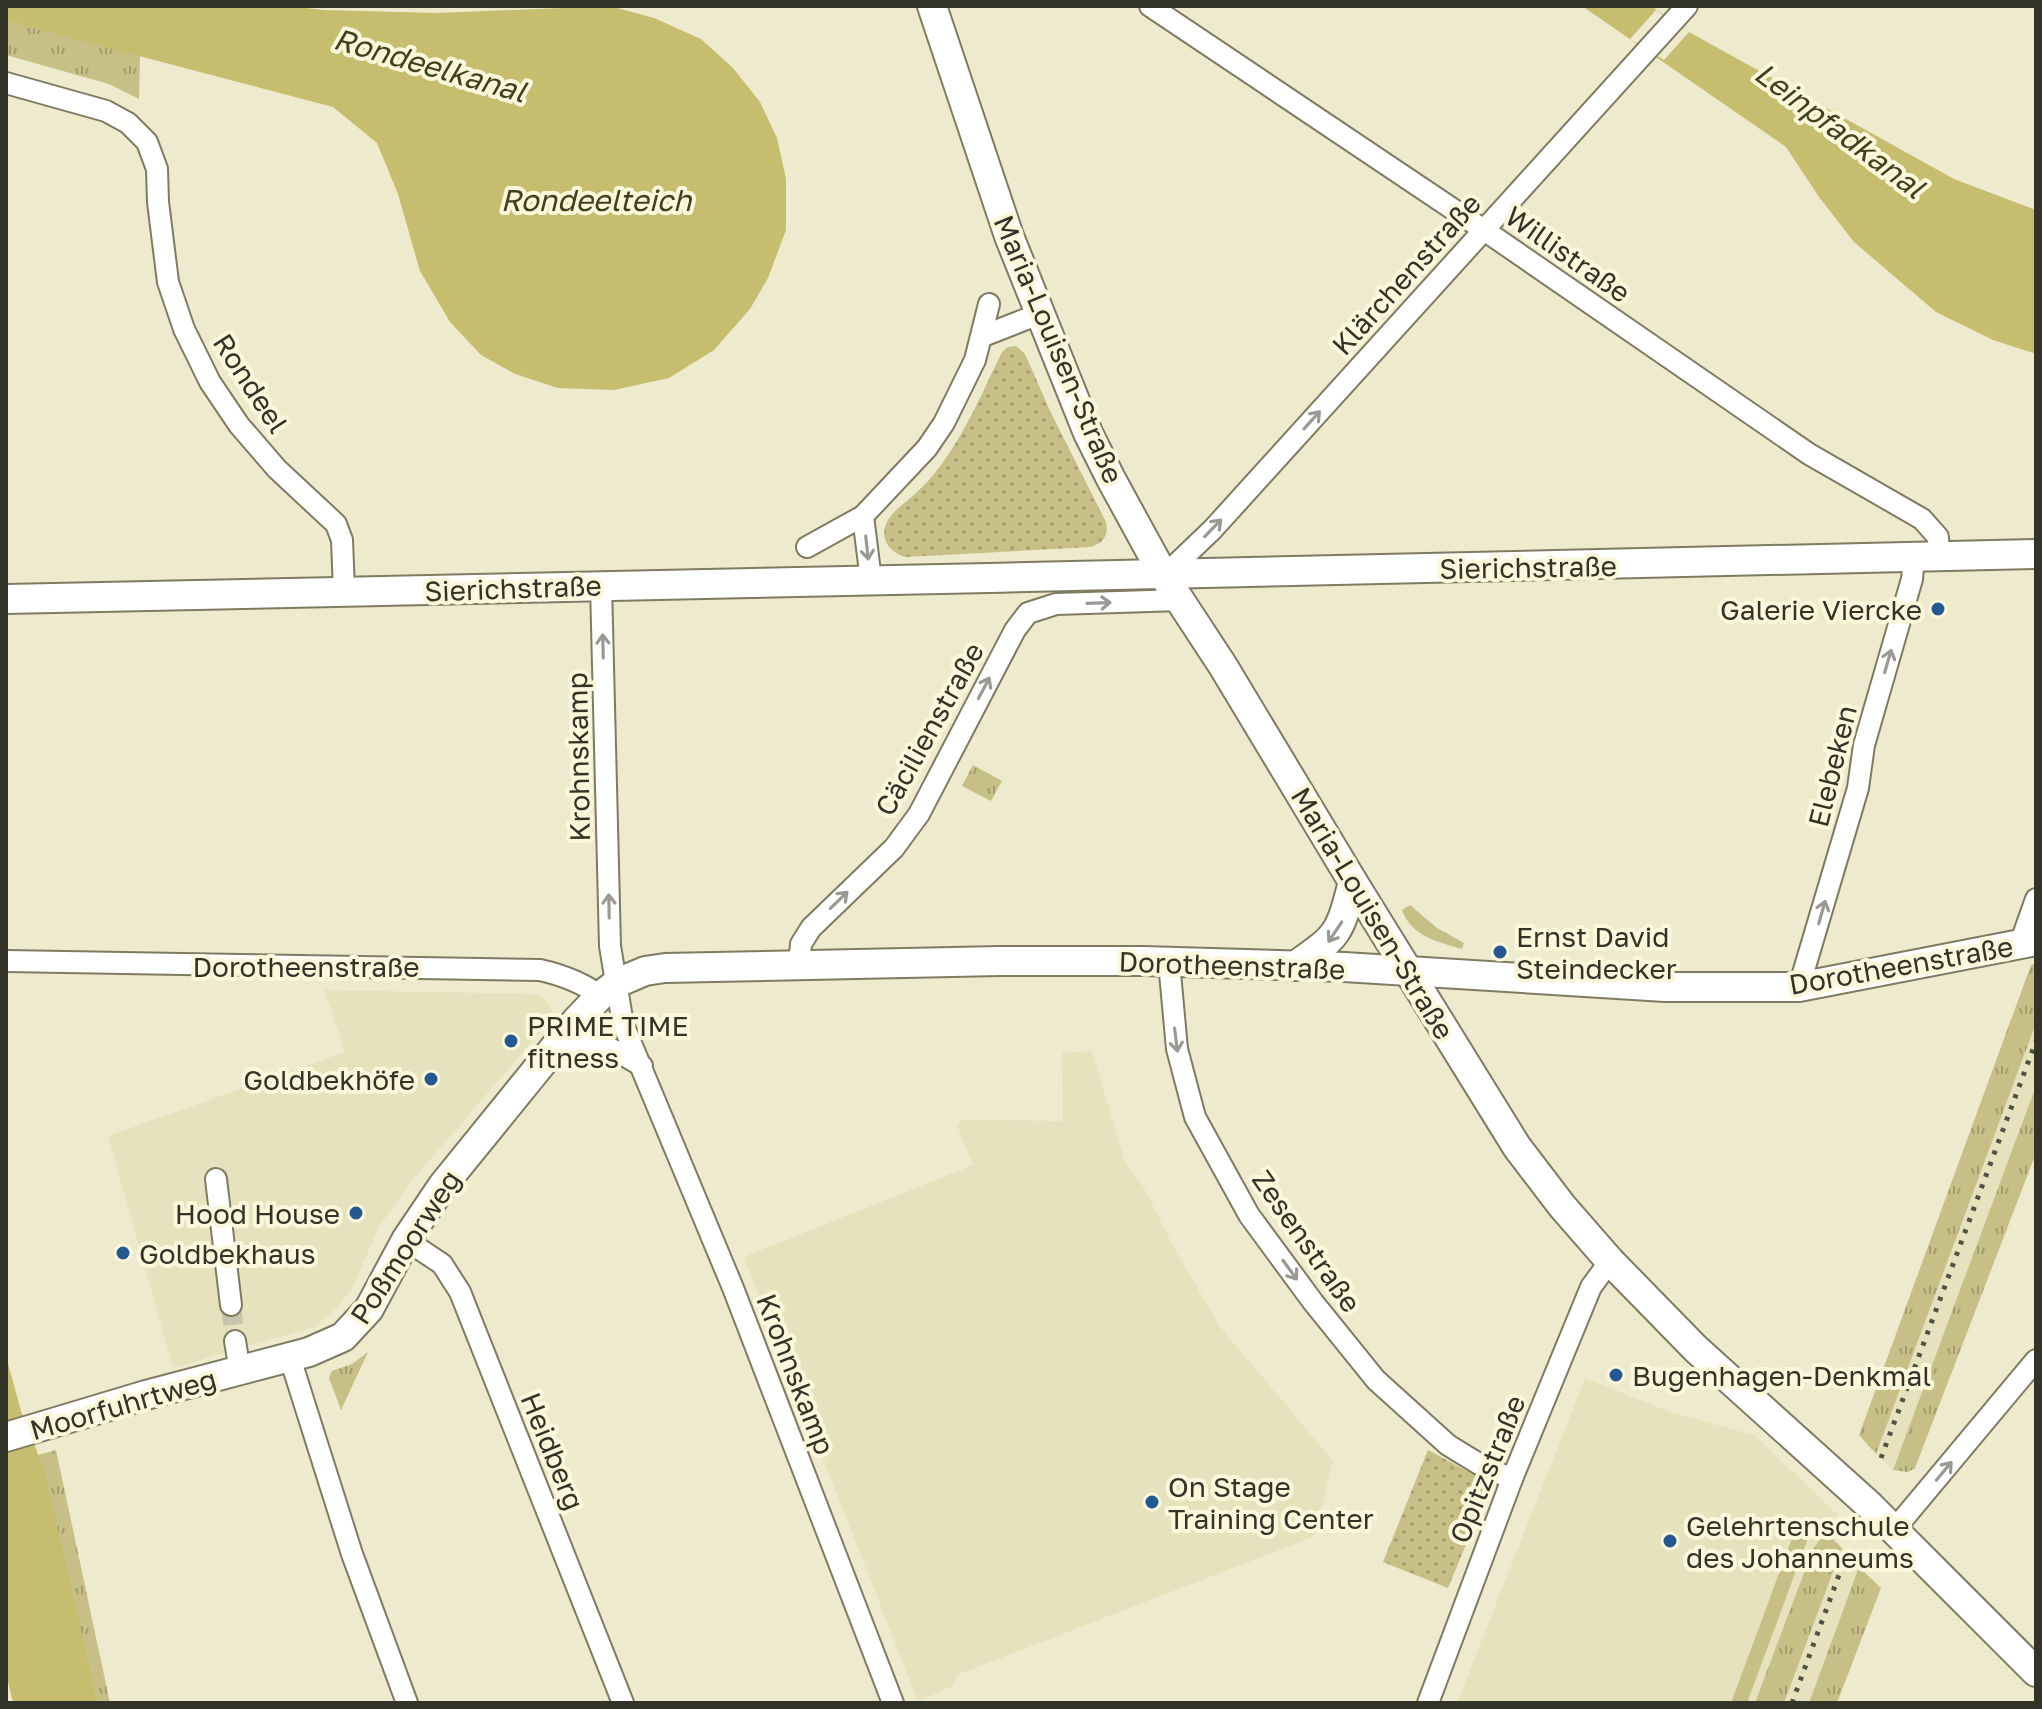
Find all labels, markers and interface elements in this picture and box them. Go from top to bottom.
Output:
water label: Rondeelkanal [330,20,531,110]
water label: Leinpfadkanal [1748,54,1933,206]
water label: Rondeelteich [500,182,693,218]
street label: Klärchenstraße [1325,187,1487,361]
street label: Willistraße [1499,199,1637,309]
street label: Maria-Louisen-Straße [988,210,1130,488]
street label: Rondeel [207,327,295,439]
one-way arrow [1303,410,1322,430]
one-way arrow [1204,519,1222,539]
one-way arrow [859,534,874,561]
street label: Sierichstraße [1439,549,1617,585]
street label: Sierichstraße [424,568,602,608]
place label: Galerie Viercke [1720,593,1922,626]
one-way arrow [1085,596,1112,611]
marker: Galerie Viercke [1929,600,1947,618]
one-way arrow [596,633,611,660]
street label: Cäcilienstraße [868,637,990,821]
one-way arrow [1881,649,1896,675]
street label: Krohnskamp [560,672,596,842]
one-way arrow [977,677,993,701]
street label: Elebeken [1801,702,1863,830]
street label: Maria-Louisen-Straße [1285,781,1461,1045]
one-way arrow [829,891,849,910]
one-way arrow [601,893,616,920]
one-way arrow [1815,900,1830,926]
one-way arrow [1326,920,1343,943]
place label: Ernst David Steindecker [1516,920,1677,985]
street label: Dorotheenstraße [1786,929,2016,1001]
marker: Ernst David Steindecker [1491,943,1509,961]
street label: Dorotheenstraße [1118,945,1346,985]
street label: Dorotheenstraße [193,950,419,983]
place label: PRIME TIME fitness [527,1009,689,1074]
one-way arrow [1169,1026,1184,1053]
marker: PRIME TIME fitness [502,1032,520,1050]
place label: Goldbekhöfe [243,1063,415,1096]
marker: Goldbekhöfe [422,1070,440,1088]
street label: Poßmoorweg [343,1164,467,1330]
street label: Zesenstraße [1246,1164,1368,1318]
place label: Hood House [175,1197,340,1230]
marker: Hood House [347,1204,365,1222]
place label: Goldbekhaus [139,1237,316,1270]
marker: Goldbekhaus [114,1244,132,1262]
one-way arrow [1281,1259,1298,1280]
street label: Krohnskamp [750,1289,842,1459]
place label: Bugenhagen-Denkmal [1632,1359,1931,1392]
street label: Moorfuhrtweg [26,1362,220,1446]
marker: Bugenhagen-Denkmal [1607,1366,1625,1384]
street label: Heidberg [515,1388,591,1514]
street label: Opitzstraße [1442,1390,1532,1548]
one-way arrow [1935,1461,1953,1481]
place label: On Stage Training Center [1168,1470,1374,1535]
marker: On Stage Training Center [1143,1493,1161,1511]
place label: Gelehrtenschule des Johanneums [1686,1509,1914,1574]
marker: Gelehrtenschule des Johanneums [1661,1532,1679,1550]

